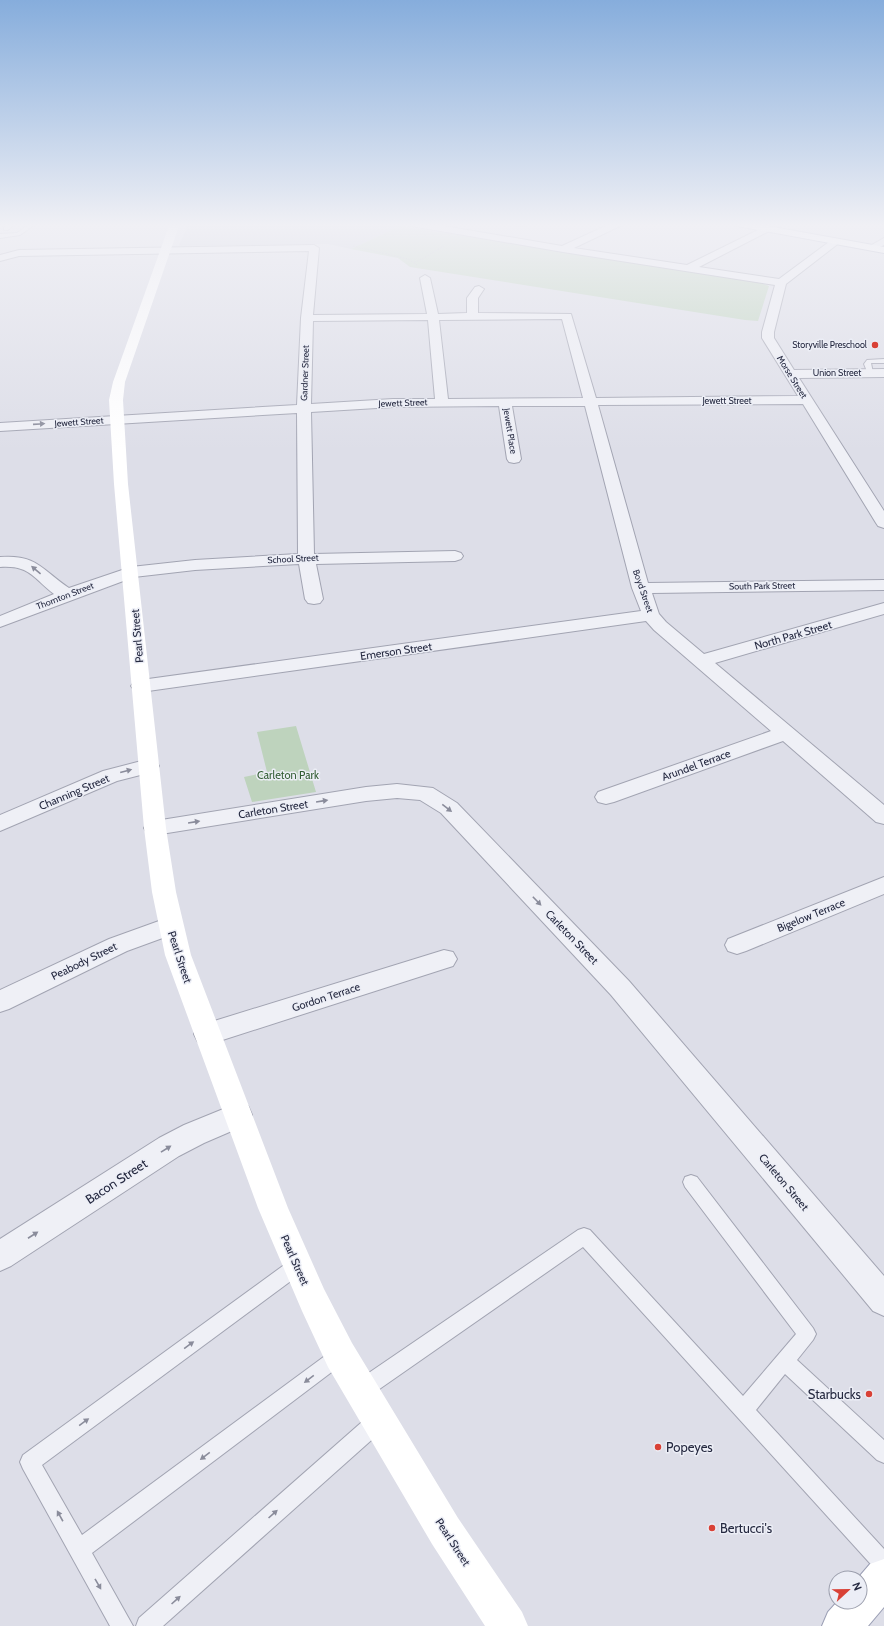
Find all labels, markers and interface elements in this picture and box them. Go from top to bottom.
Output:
place label: Storyville Preschool [792,339,868,350]
marker: Storyville Preschool [870,340,880,350]
street label: Gardner Street [298,345,311,401]
street label: Morse Street [775,353,810,400]
street label: Union Street [813,367,861,378]
street label: Jewett Street [701,395,752,406]
street label: Jewett Street [377,396,428,409]
street label: Jewett Place [501,406,520,455]
street label: Jewett Street [53,414,104,429]
one-way arrow [33,421,45,428]
street label: School Street [267,552,319,565]
one-way arrow [31,566,42,575]
street label: Boyd Street [631,568,656,614]
street label: South Park Street [729,579,795,592]
street label: Thornton Street [35,580,95,612]
street label: Pearl Street [128,608,146,663]
street label: North Park Street [753,617,834,653]
street label: Emerson Street [359,639,433,663]
street label: Arundel Terrace [660,746,733,784]
one-way arrow [121,768,133,774]
park label: Carleton Park [257,768,319,782]
street label: Channing Street [37,771,112,813]
street label: Carleton Street [237,797,309,821]
one-way arrow [316,798,328,804]
one-way arrow [441,803,452,812]
one-way arrow [188,819,200,825]
street label: Bigelow Terrace [775,895,847,935]
one-way arrow [532,896,542,906]
street label: Carleton Street [543,907,602,967]
street label: Pearl Street [165,929,195,985]
street label: Peabody Street [49,939,120,983]
street label: Gordon Terrace [290,979,362,1015]
one-way arrow [160,1146,172,1153]
street label: Carleton Street [756,1151,812,1214]
street label: Bacon Street [82,1155,150,1207]
one-way arrow [27,1231,39,1238]
street label: Pearl Street [278,1233,312,1288]
one-way arrow [184,1341,195,1349]
one-way arrow [304,1375,315,1383]
place label: Starbucks [808,1386,862,1402]
marker: Starbucks [864,1389,874,1399]
one-way arrow [79,1418,90,1426]
place label: Popeyes [666,1439,713,1455]
marker: Popeyes [653,1442,663,1452]
one-way arrow [200,1452,211,1461]
one-way arrow [268,1509,278,1518]
one-way arrow [56,1511,63,1522]
street label: Pearl Street [432,1516,474,1569]
place label: Bertucci's [720,1520,773,1536]
marker: Bertucci's [707,1523,717,1533]
north arrow [828,1570,868,1610]
one-way arrow [95,1579,102,1590]
text: N [849,1580,865,1592]
one-way arrow [171,1596,180,1605]

